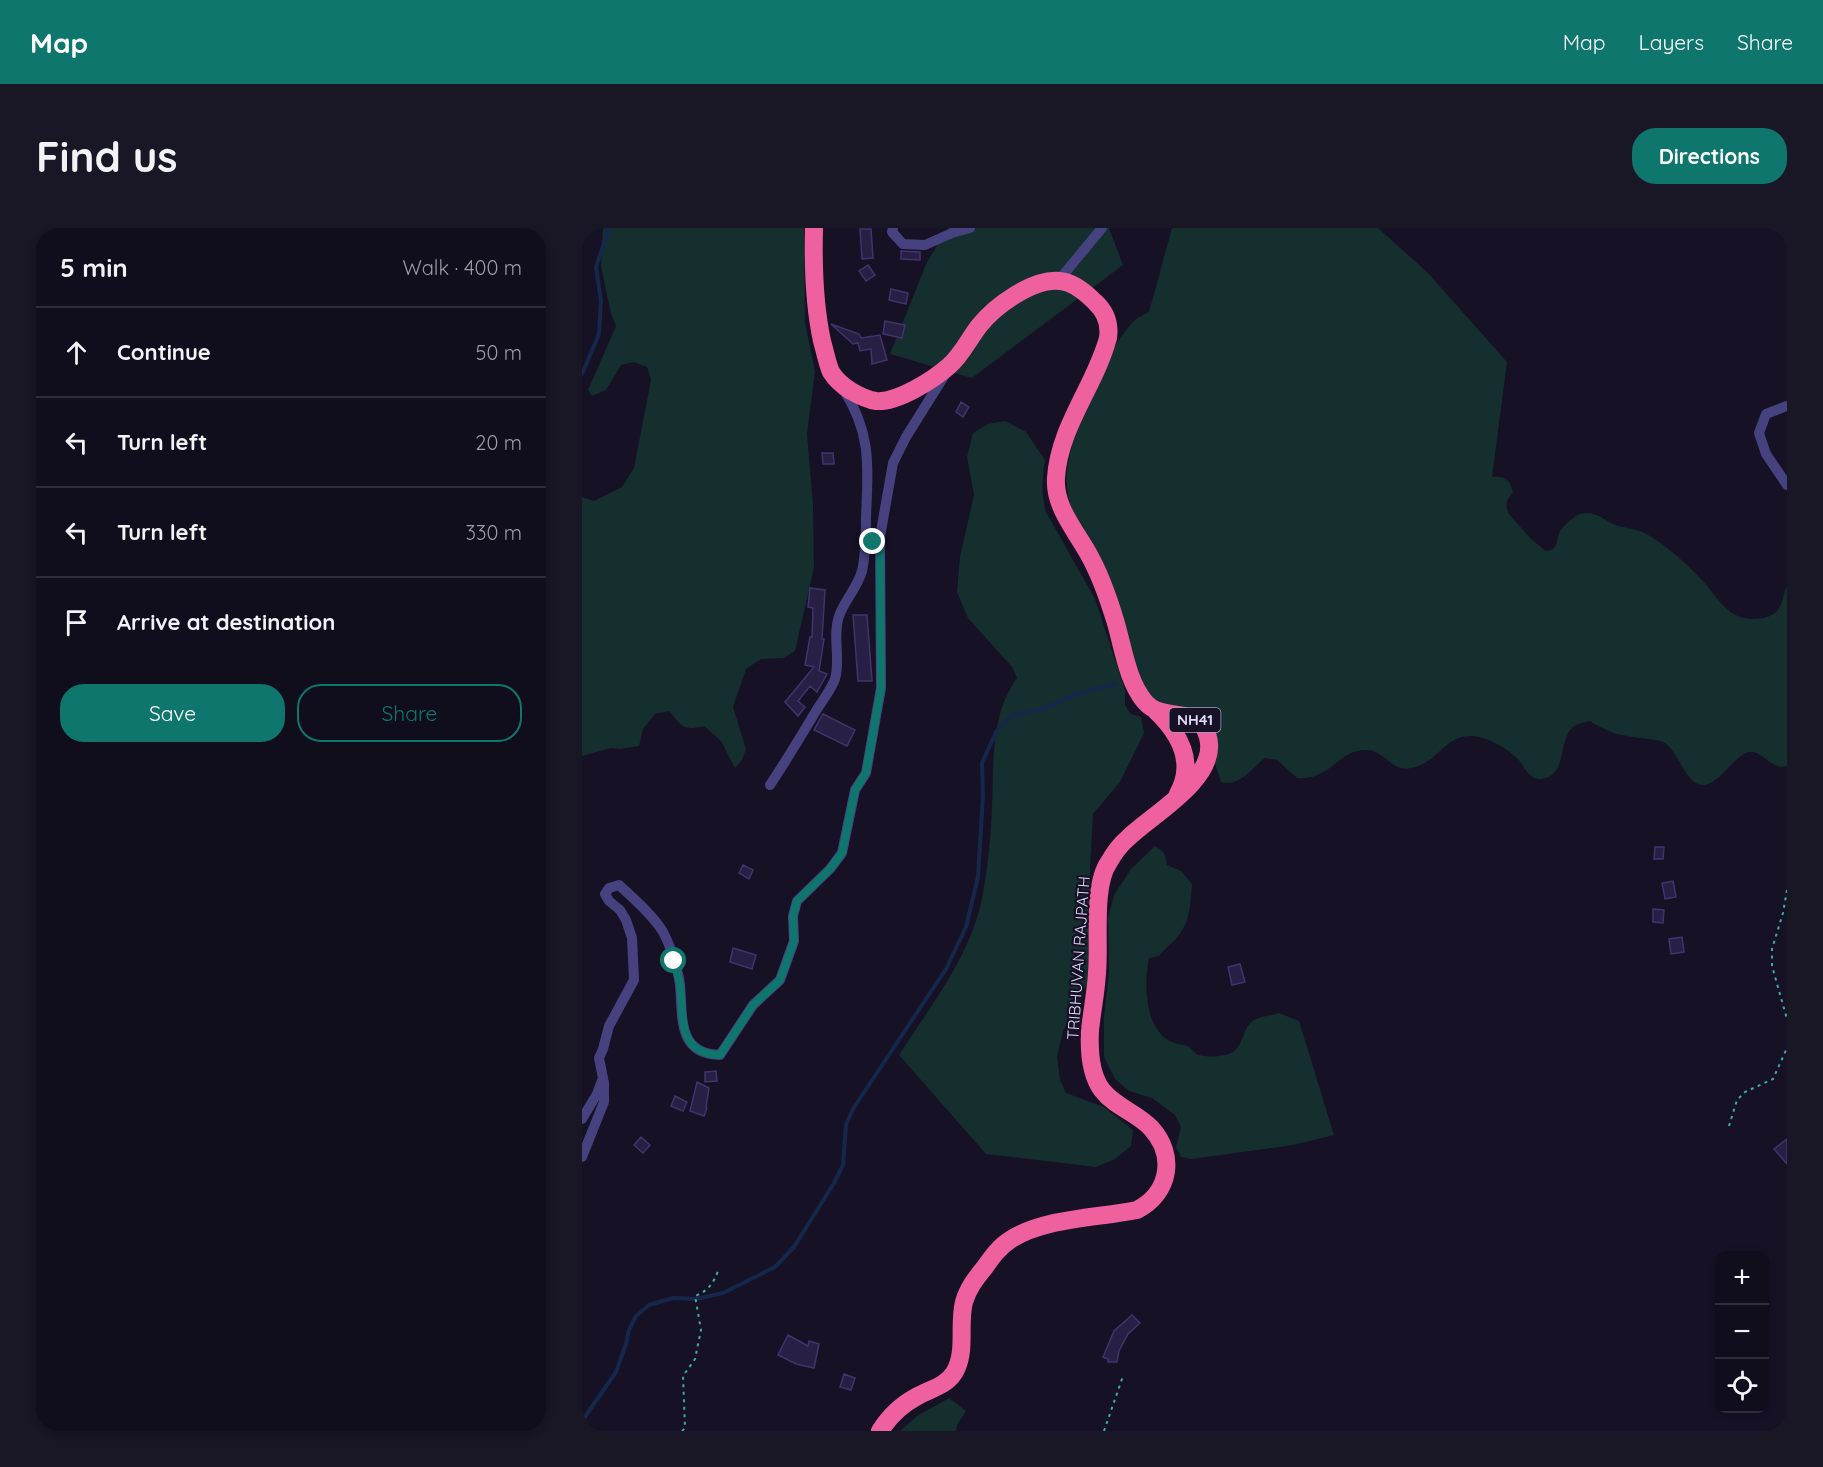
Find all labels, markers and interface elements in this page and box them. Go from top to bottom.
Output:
text: Map [30,25,88,60]
text: Map [1563,29,1606,55]
text: Layers [1639,29,1704,55]
text: Share [1737,29,1793,55]
button: Directions [1632,128,1787,184]
text: Find us [36,130,178,183]
text: 5 min [60,251,128,284]
text: Walk · 400 m [403,255,522,280]
icon: ahead [60,336,93,369]
text: Continue [117,338,211,366]
text: 50 m [476,340,522,365]
icon: left [60,426,93,459]
text: Turn left [117,428,207,456]
text: 20 m [475,430,522,455]
icon: left [60,516,93,549]
text: Turn left [117,518,207,546]
text: 330 m [465,520,522,545]
route end [859,528,885,554]
icon: arrive [60,606,93,639]
text: Arrive at destination [117,608,335,636]
button: Save [60,684,285,742]
button: Share [297,684,522,742]
road number: NH41 [1170,708,1220,732]
street label: TRIBHUVAN RAJPATH [1062,875,1094,1041]
route start [660,947,686,973]
map controls [1715,1251,1769,1413]
button: + [1715,1251,1769,1305]
button: − [1715,1305,1769,1359]
button: locate [1715,1359,1769,1413]

